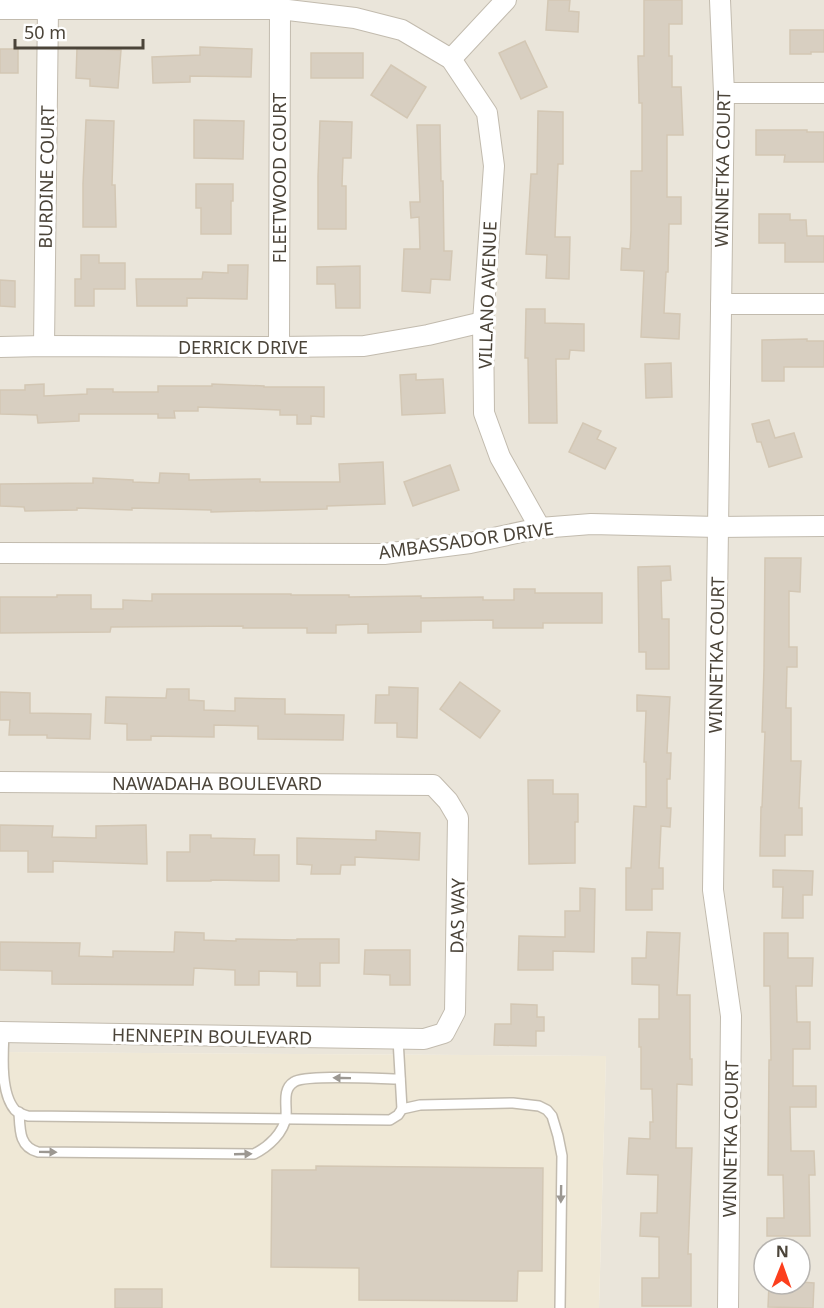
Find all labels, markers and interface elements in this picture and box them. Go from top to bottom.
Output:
scale bar [15,12,142,50]
text: 50 m [24,20,66,44]
street label: WINNETKA COURT [709,90,735,248]
street label: FLEETWOOD COURT [267,93,291,263]
street label: BURDINE COURT [33,105,59,249]
street label: VILLANO AVENUE [472,221,502,369]
street label: DERRICK DRIVE [178,335,308,359]
street label: AMBASSADOR DRIVE [377,516,555,564]
street label: WINNETKA COURT [703,576,729,734]
street label: NAWADAHA BOULEVARD [112,771,322,795]
street label: DAS WAY [444,877,470,954]
street label: HENNEPIN BOULEVARD [112,1022,312,1050]
street label: WINNETKA COURT [717,1060,743,1218]
one-way arrow [332,1073,351,1083]
one-way arrow [39,1147,58,1156]
one-way arrow [234,1149,253,1159]
one-way arrow [556,1185,566,1204]
north arrow [752,1236,812,1296]
text: N [776,1240,789,1262]

